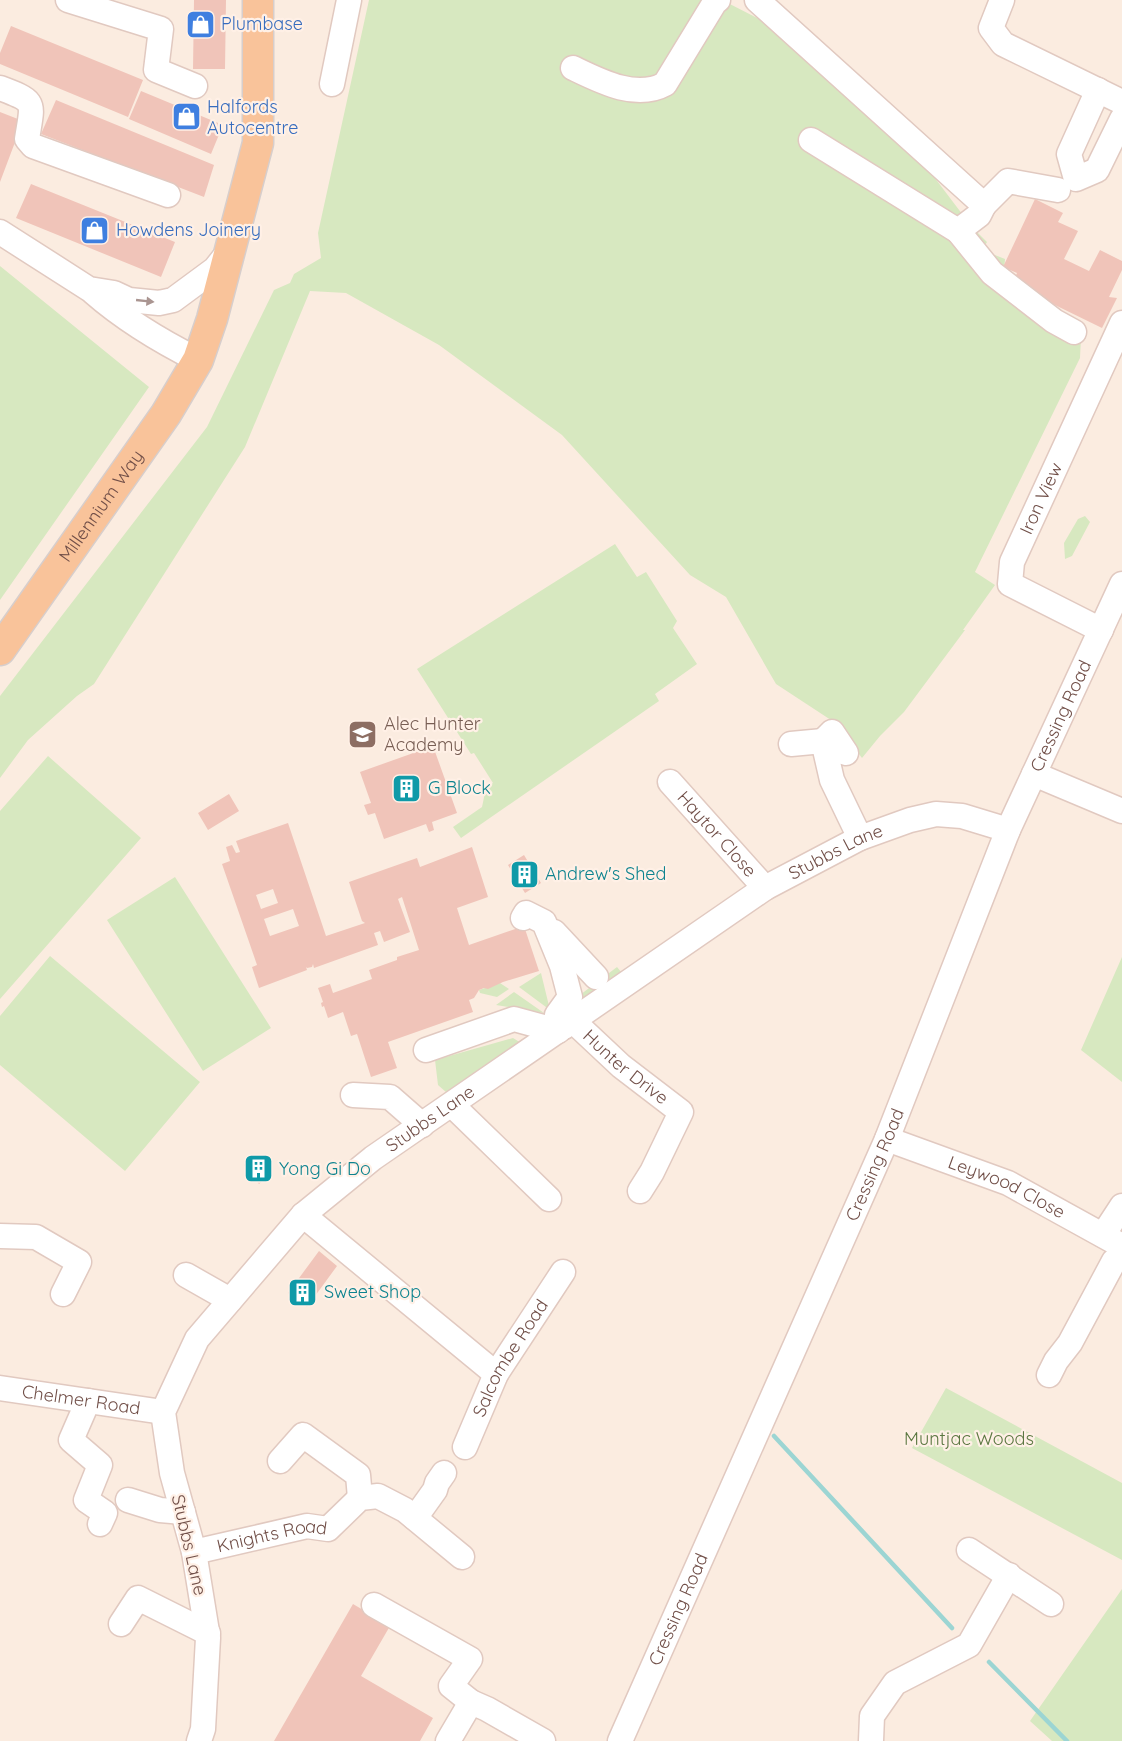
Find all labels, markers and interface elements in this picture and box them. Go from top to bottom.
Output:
shop icon: Plumbase [184,8,216,40]
place label: Plumbase [221,12,303,35]
place label: Halfords Autocentre [207,95,298,139]
shop icon: Halfords Autocentre [170,101,202,133]
shop icon: Howdens Joinery [79,214,111,246]
place label: Howdens Joinery [116,218,261,241]
one-way arrow [136,297,155,306]
street label: Millennium Way [54,445,148,566]
street label: Iron View [1014,459,1067,538]
street label: Cressing Road [1025,656,1096,775]
place label: Alec Hunter Academy [384,712,481,756]
school or university icon: Alec Hunter Academy [347,718,379,750]
building icon: G Block [391,772,423,804]
place label: G Block [428,776,491,799]
street label: Haytor Close [672,786,762,882]
street label: Stubbs Lane [784,819,886,885]
building icon: Andrew's Shed [508,858,540,890]
place label: Andrew's Shed [545,862,666,885]
street label: Hunter Drive [578,1024,673,1109]
street label: Stubbs Lane [381,1080,479,1157]
street label: Cressing Road [840,1105,909,1225]
street label: Leywood Close [945,1150,1069,1223]
building icon: Yong Gi Do [242,1153,274,1185]
place label: Yong Gi Do [279,1157,371,1180]
building icon: Sweet Shop [287,1276,319,1308]
place label: Sweet Shop [324,1280,421,1303]
street label: Salcombe Road [467,1295,553,1420]
street label: Chelmer Road [20,1379,142,1420]
park label: Muntjac Woods [904,1427,1034,1450]
street label: Stubbs Lane [167,1492,212,1598]
street label: Knights Road [215,1514,329,1557]
street label: Cressing Road [643,1549,713,1669]

